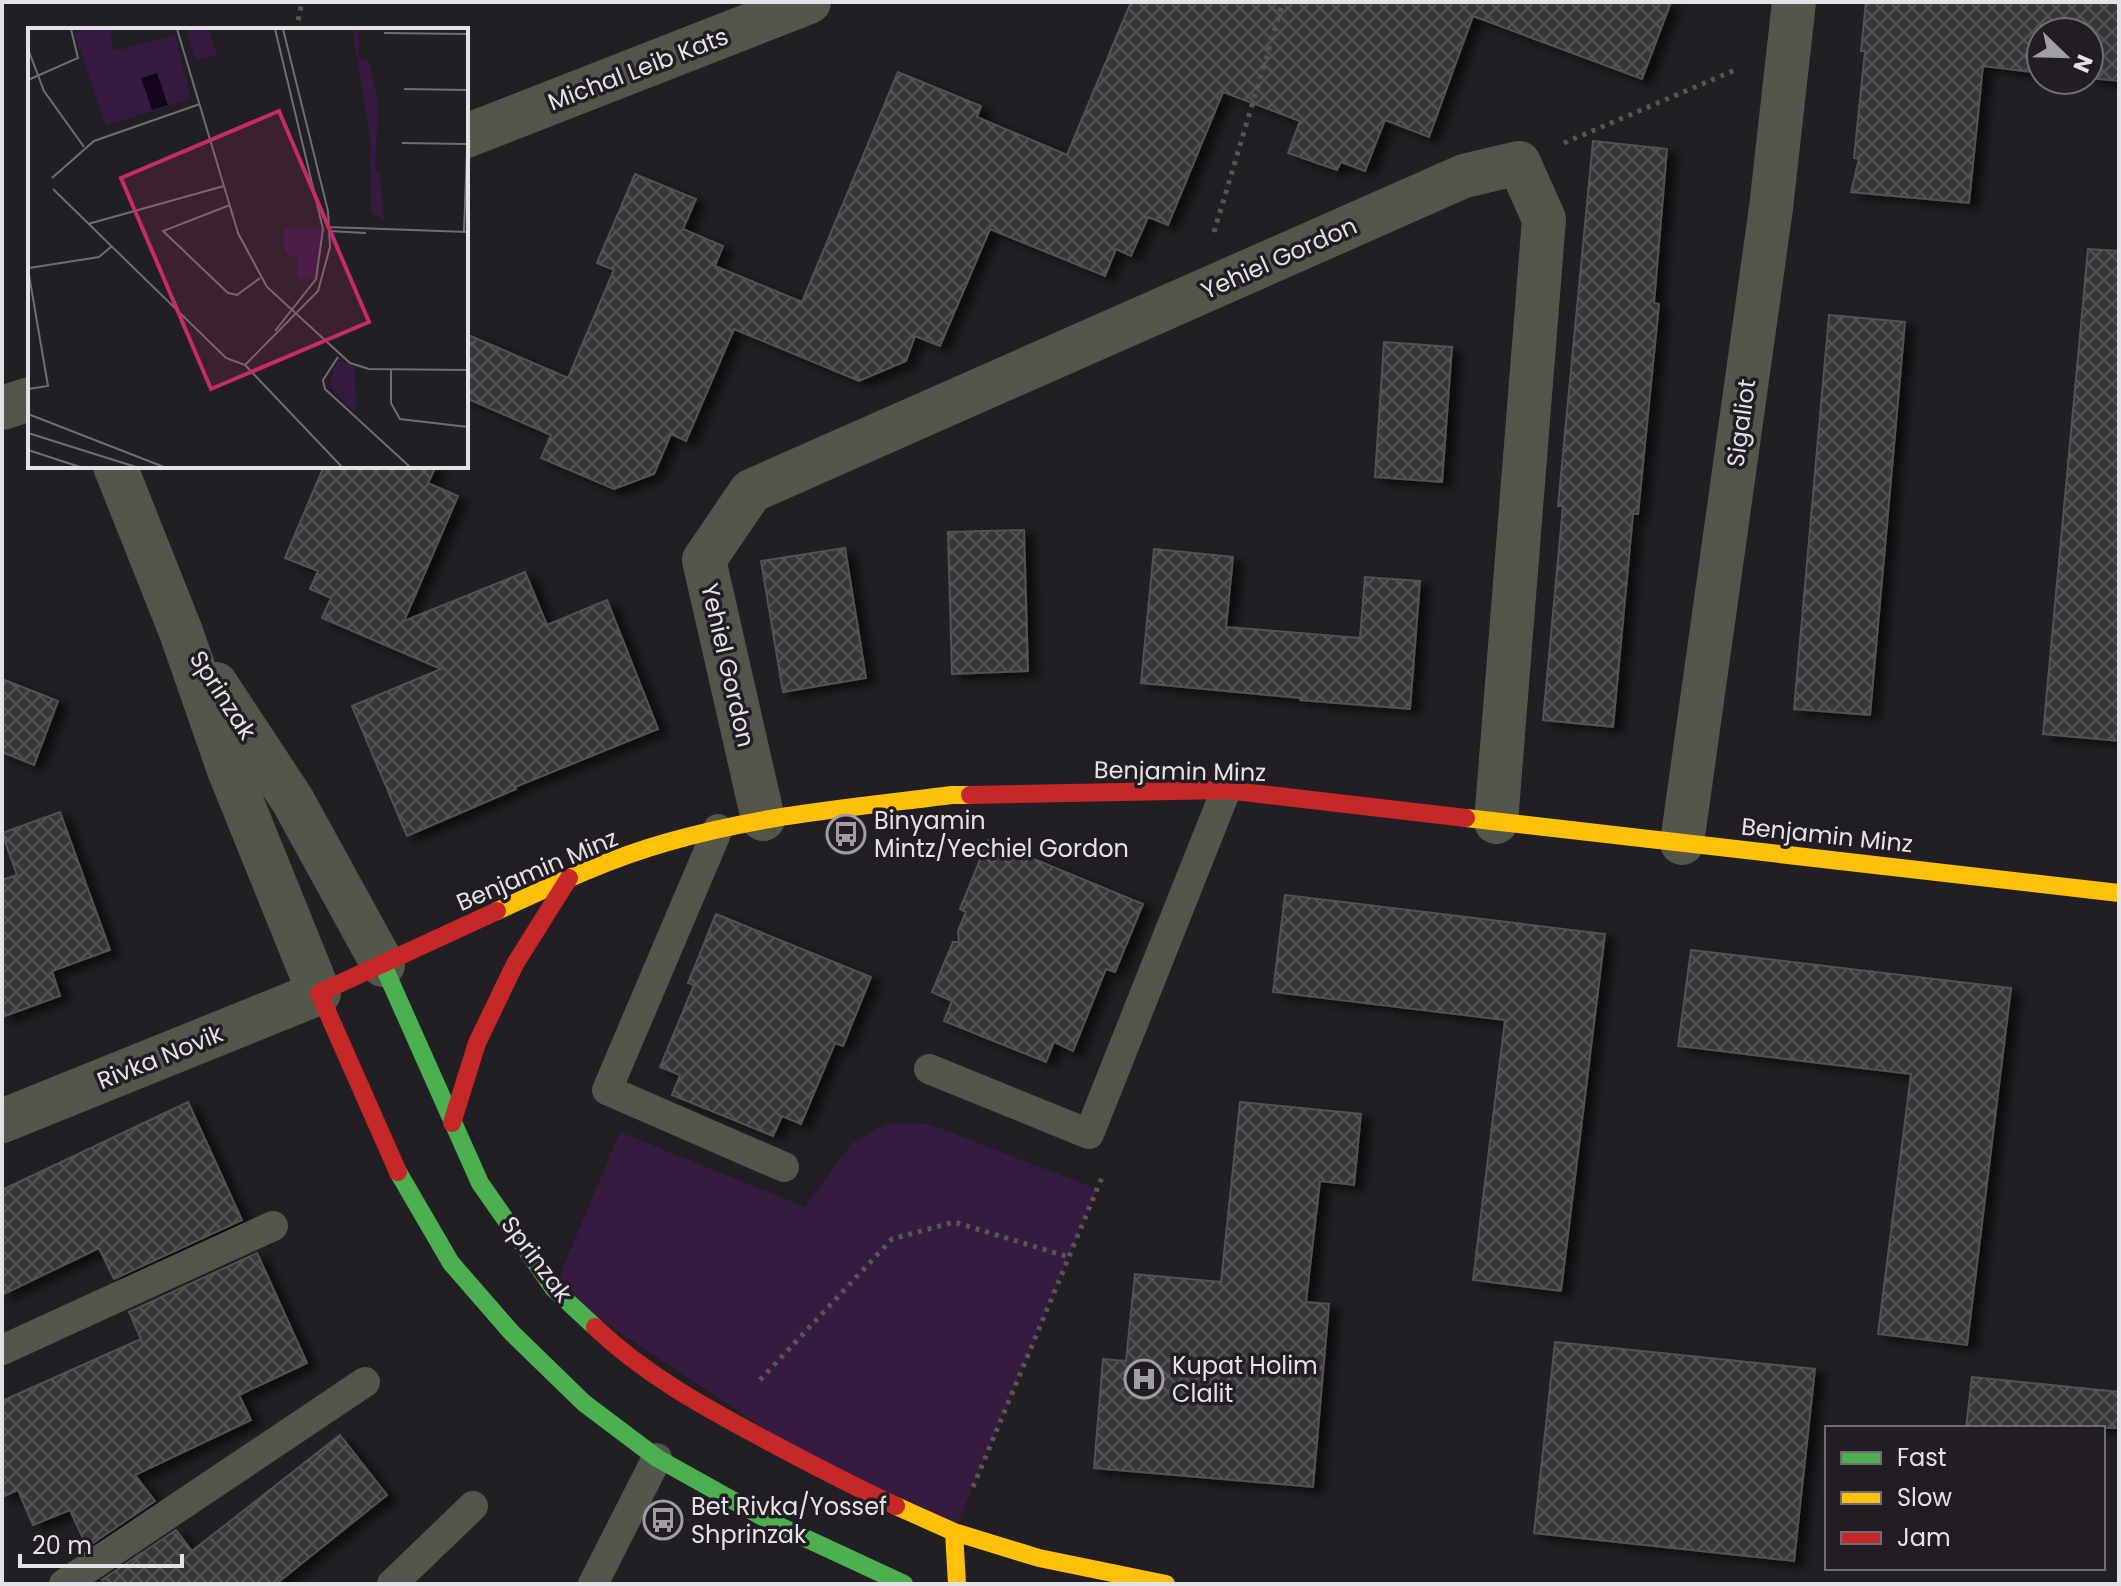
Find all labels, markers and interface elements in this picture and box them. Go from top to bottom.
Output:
north arrow [2025,16,2105,96]
street label: Michal Leib Kats [543,19,733,119]
inset map [28,28,468,468]
text: N [2065,50,2100,77]
street label: Yehiel Gordon [1196,209,1362,307]
street label: Sigaliot [1719,377,1763,469]
street label: Yehiel Gordon [693,580,763,750]
street label: Sprinzak [182,644,264,746]
street label: Benjamin Minz [1094,753,1266,789]
place label: Binyamin Mintz/Yechiel Gordon [874,804,1129,865]
street label: Benjamin Minz [1740,810,1914,860]
bus stop icon: Binyamin Mintz/Yechiel Gordon [825,813,867,855]
street label: Benjamin Minz [451,821,623,919]
street label: Rivka Novik [92,1017,228,1097]
street label: Sprinzak [494,1209,581,1309]
place label: Kupat Holim Clalit [1172,1349,1318,1410]
hospital icon: Kupat Holim Clalit [1123,1358,1165,1400]
legend [1825,1426,2105,1570]
text: Fast [1897,1441,1947,1474]
text: Slow [1897,1481,1952,1514]
place label: Bet Rivka/Yossef Shprinzak [691,1490,887,1551]
bus stop icon: Bet Rivka/Yossef Shprinzak [642,1499,684,1541]
scale bar [20,1518,182,1568]
text: Jam [1897,1521,1951,1554]
text: 20 m [32,1529,92,1562]

